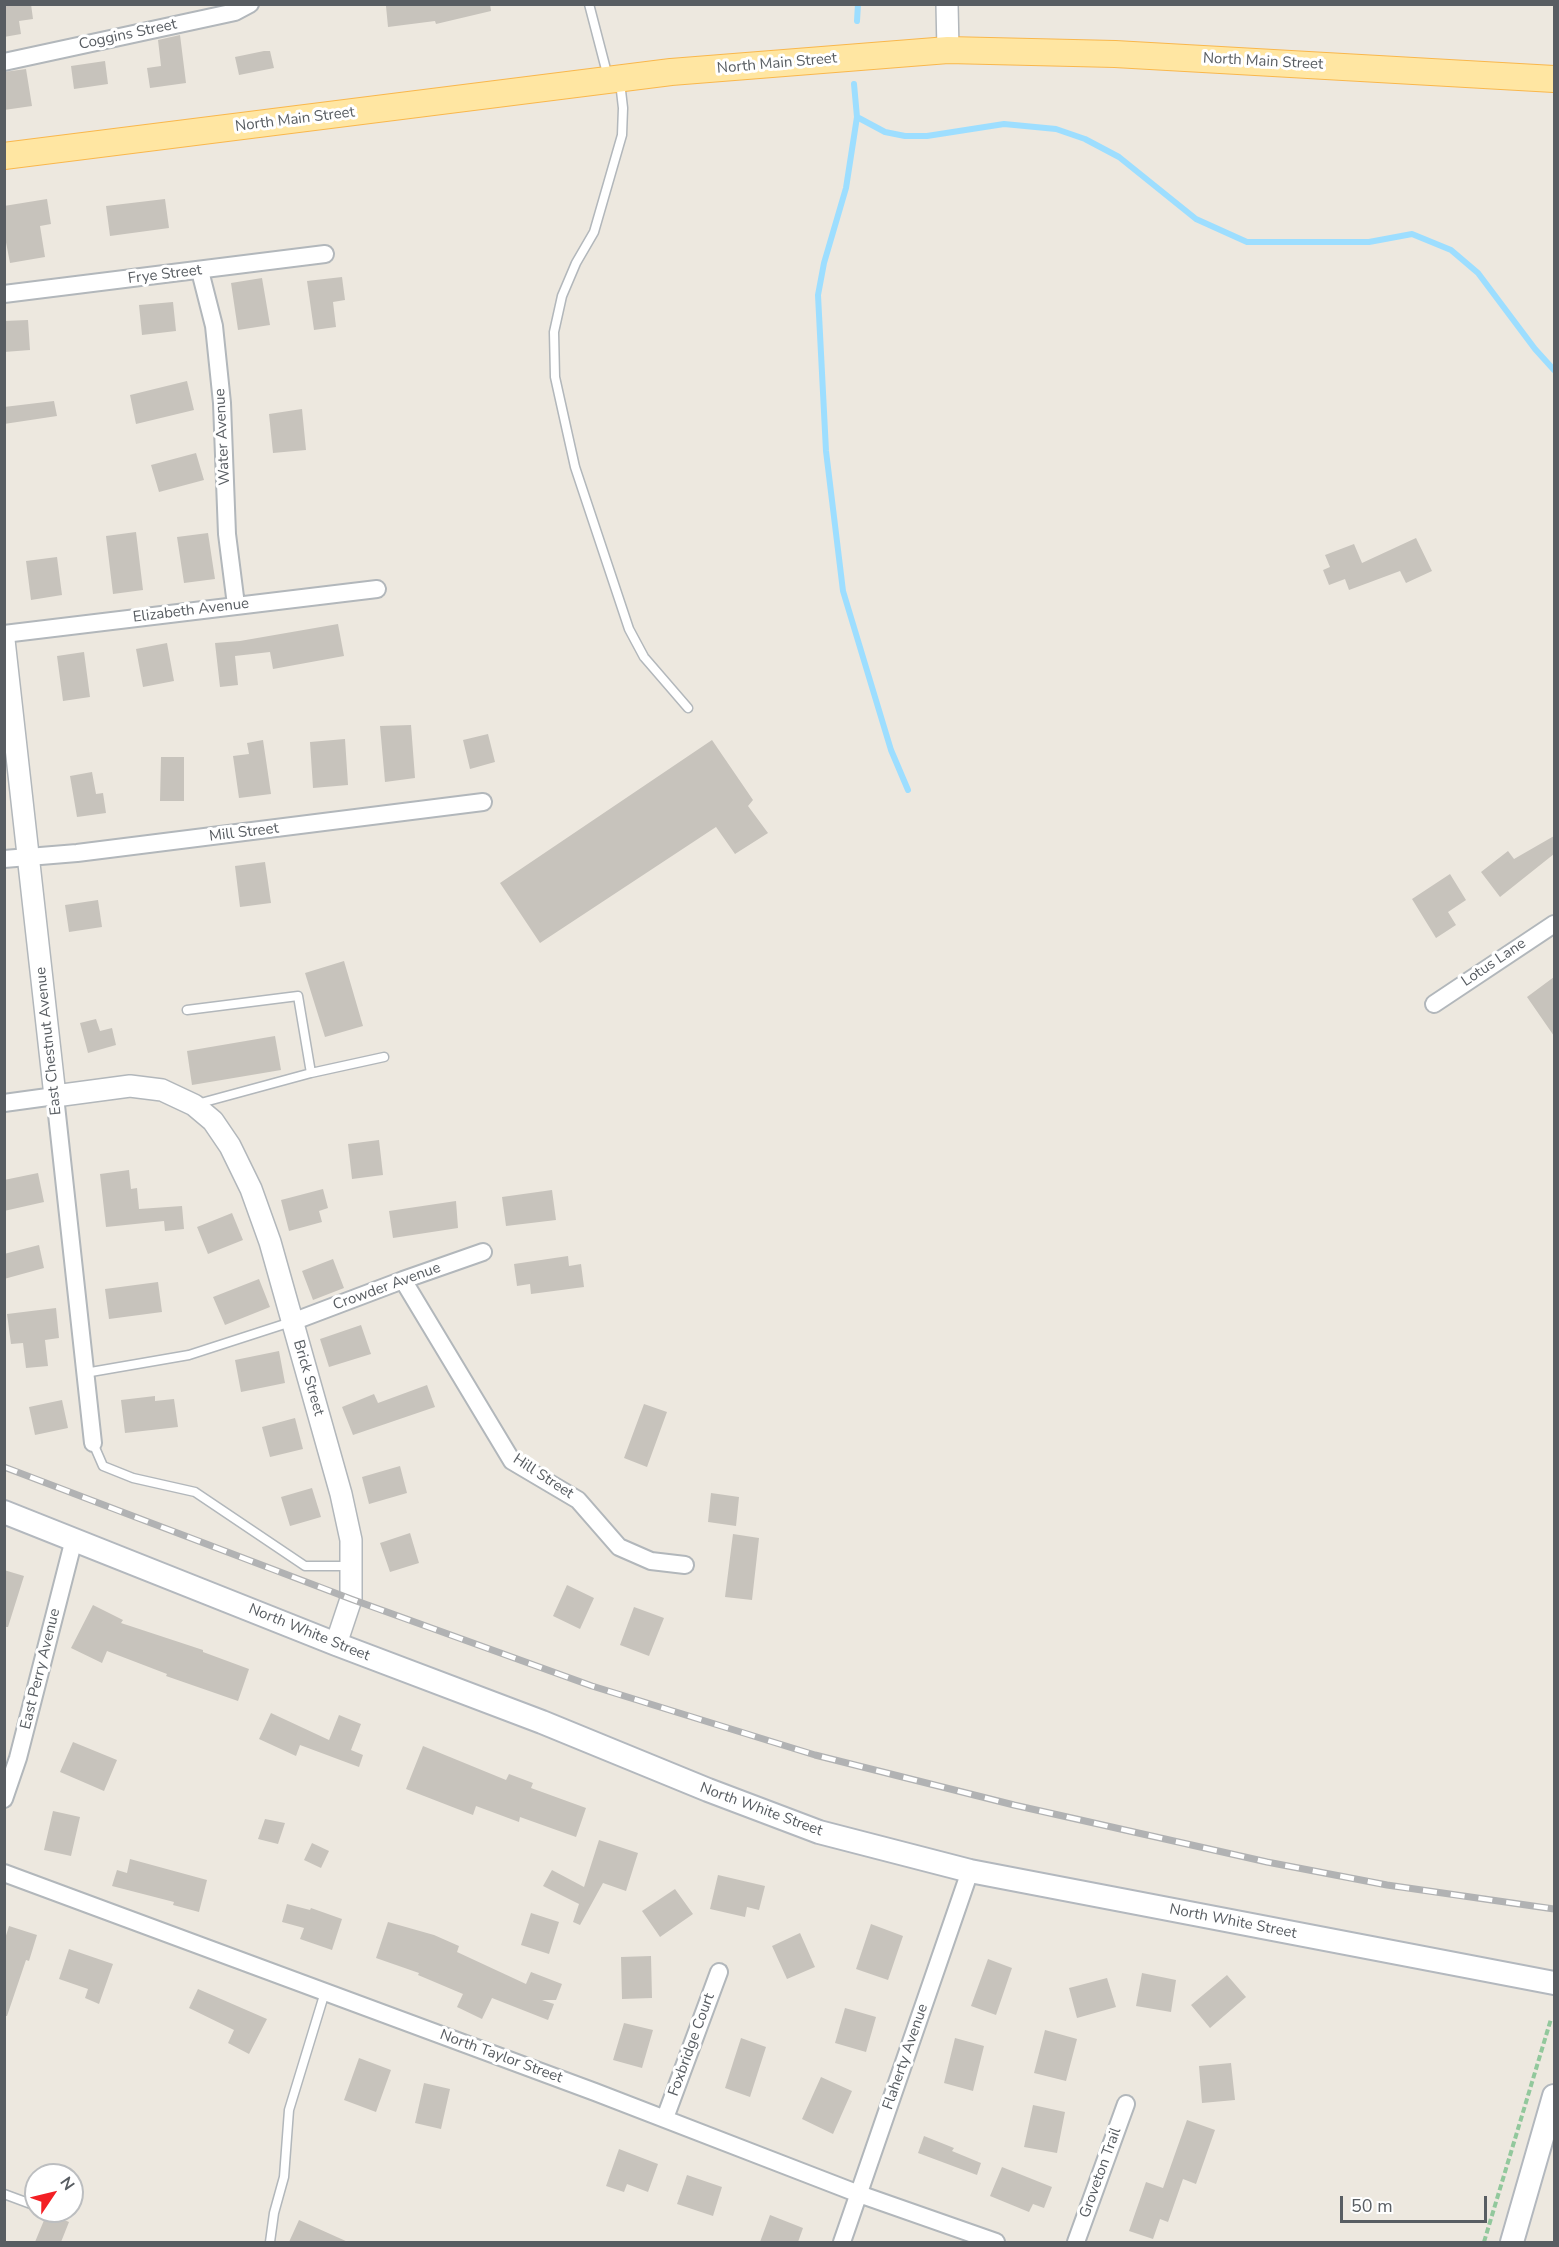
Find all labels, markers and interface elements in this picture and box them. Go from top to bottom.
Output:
street label: Coggins Street [77,16,179,54]
street label: North Main Street [716,50,838,78]
street label: North Main Street [1202,50,1324,74]
street label: North Main Street [234,104,356,136]
street label: Frye Street [127,262,203,288]
street label: Water Avenue [211,388,235,486]
street label: Elizabeth Avenue [132,595,250,627]
street label: Mill Street [208,820,280,846]
street label: Lotus Lane [1458,935,1530,991]
street label: East Chestnut Avenue [32,966,66,1116]
street label: Crowder Avenue [331,1259,443,1315]
street label: Brick Street [289,1338,327,1418]
street label: Hill Street [509,1451,577,1503]
street label: North White Street [246,1600,372,1666]
street label: East Perry Avenue [17,1607,65,1731]
street label: North White Street [697,1779,825,1841]
street label: North White Street [1168,1901,1298,1943]
street label: Foxbridge Court [665,1991,719,2099]
street label: Flaherty Avenue [879,2002,933,2112]
street label: North Taylor Street [437,2026,565,2088]
street label: Groveton Trail [1076,2125,1126,2221]
north arrow [24,2163,84,2223]
text: N [55,2173,80,2195]
scale bar [1343,2184,1490,2222]
text: 50 m [1351,2194,1393,2218]

